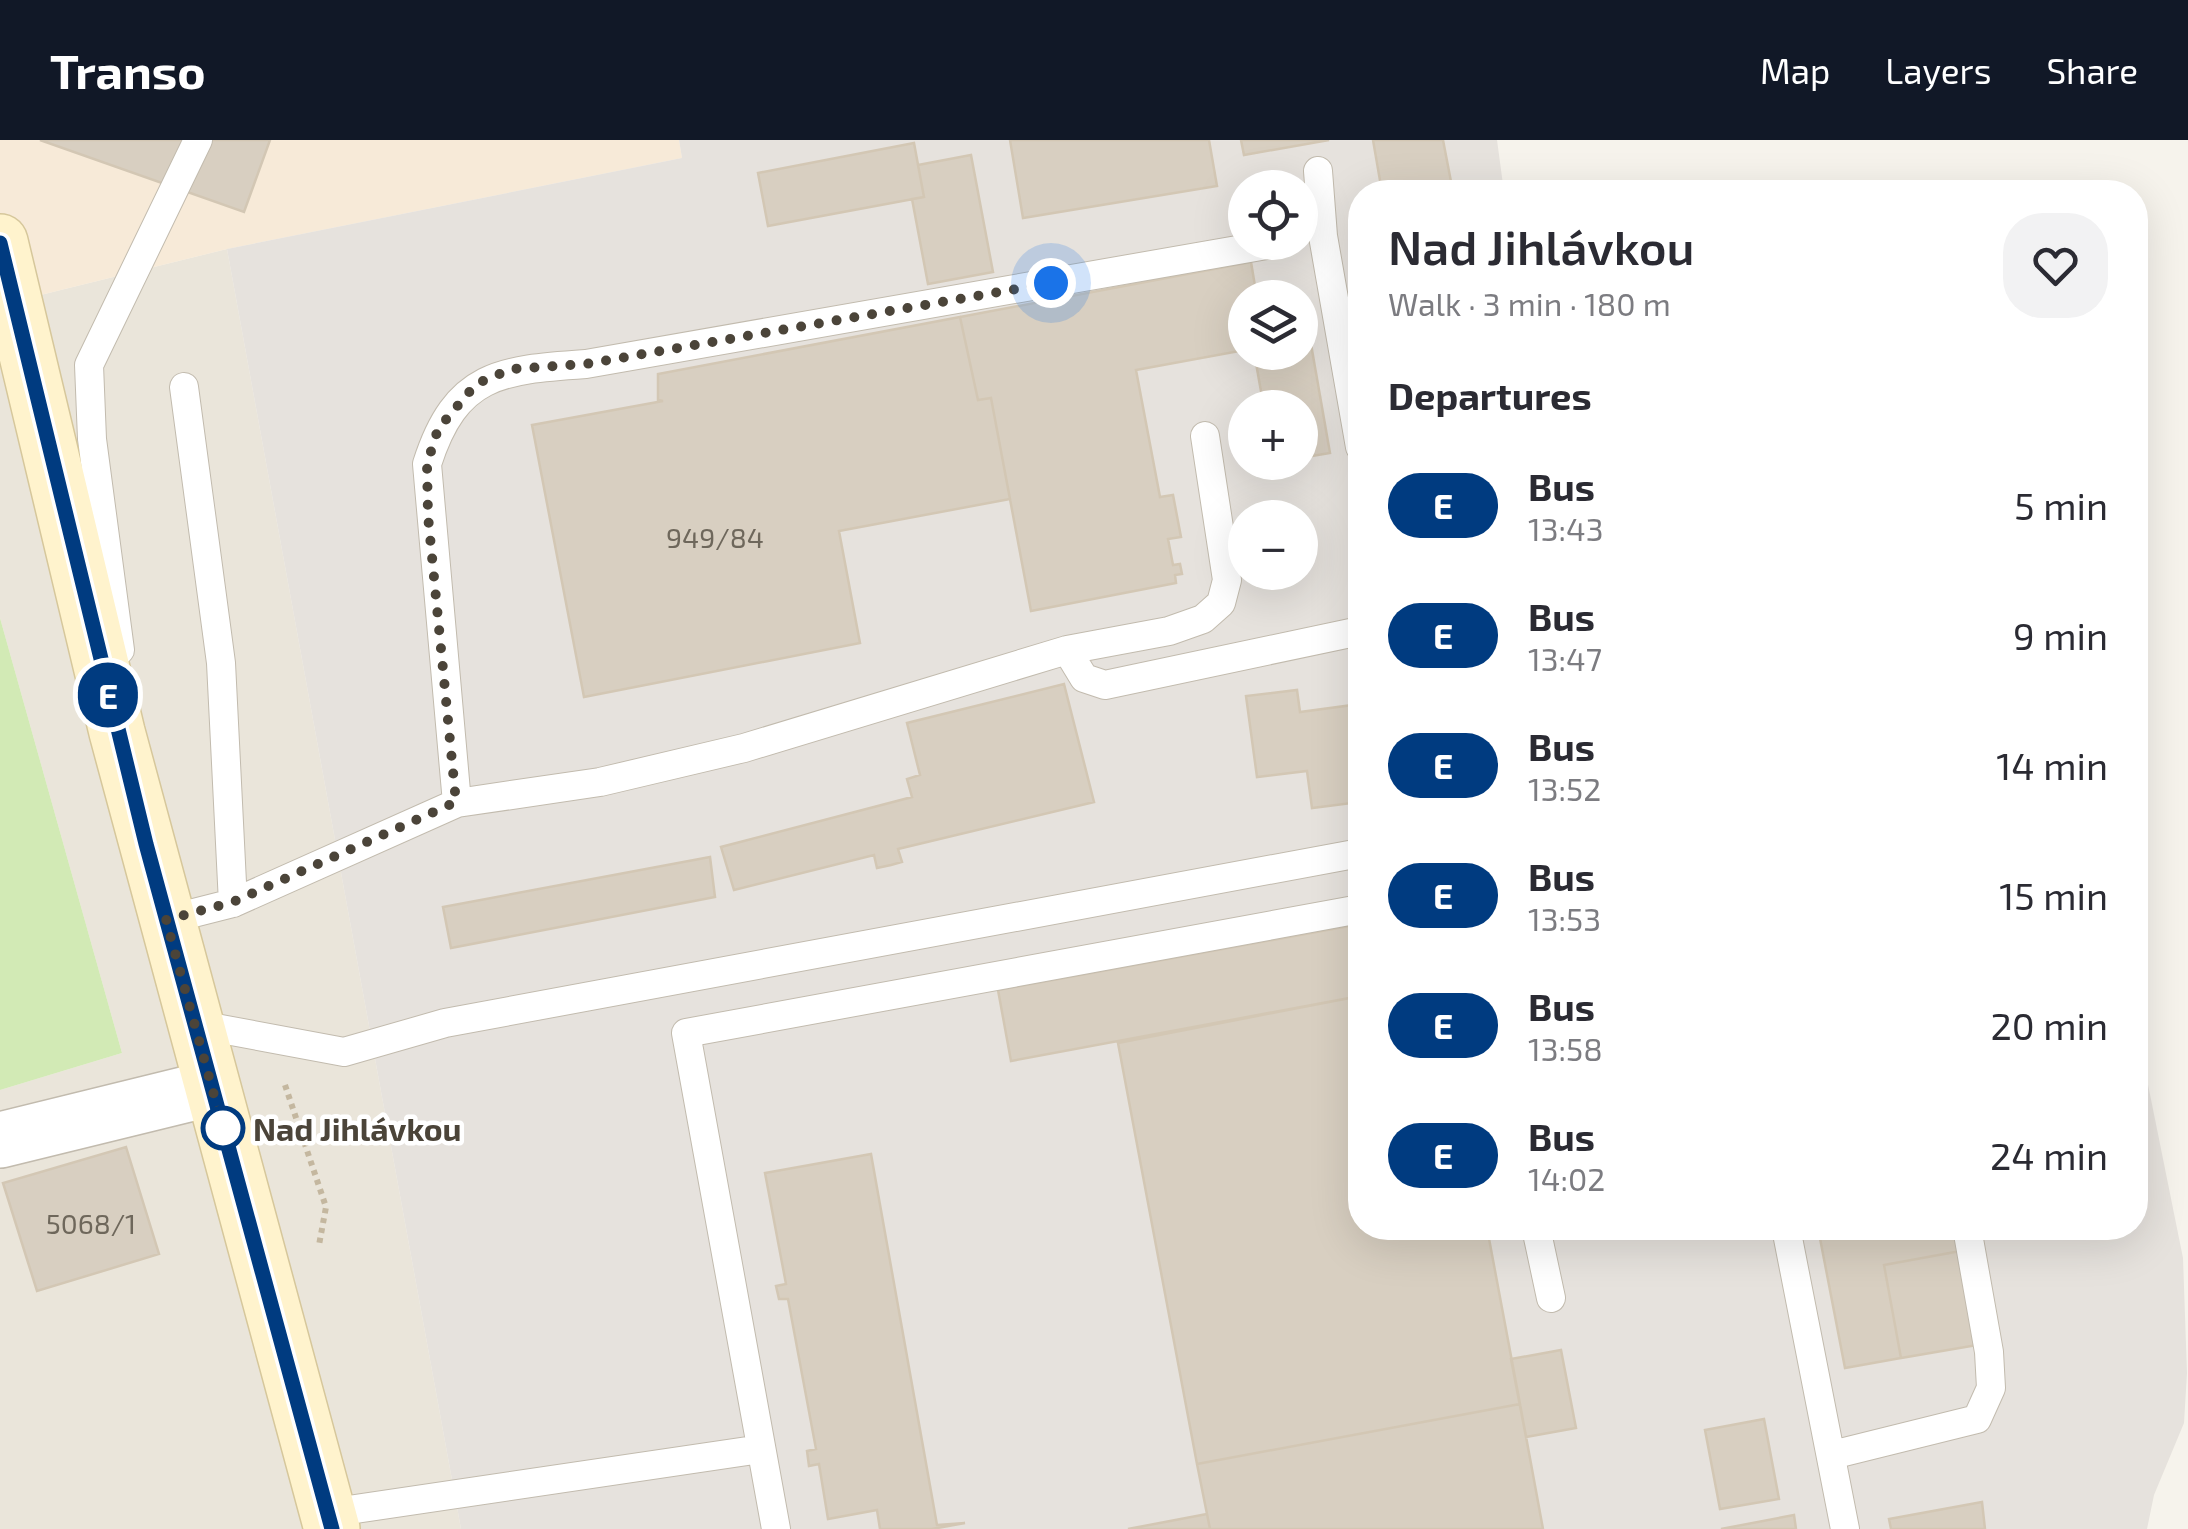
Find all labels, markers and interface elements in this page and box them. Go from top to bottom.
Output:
text: Transo [50,41,206,99]
text: Map [1760,49,1830,91]
text: Layers [1885,49,1991,91]
text: Share [2046,49,2138,91]
map controls [1228,170,1318,590]
button: locate [1228,170,1318,260]
button: heart [2003,213,2108,318]
text: Nad Jihlávkou [1388,217,1695,275]
your location [1026,258,1076,308]
button: layers [1228,280,1318,370]
text: Walk · 3 min · 180 m [1388,284,1671,322]
text: Departures [1388,372,1592,418]
button: + [1228,390,1318,480]
text: Bus [1528,463,1595,509]
text: 5 min [2014,482,2108,528]
text: E [1433,484,1453,526]
button: − [1228,500,1318,590]
text: 13:43 [1528,509,1604,547]
house number: 949/84 [666,520,764,554]
text: Bus [1528,593,1595,639]
text: 9 min [2013,612,2108,658]
text: E [1433,614,1453,656]
text: 13:47 [1528,639,1602,677]
line badge: E [76,662,140,728]
text: E [98,674,118,716]
text: Bus [1528,723,1595,769]
text: 14 min [1996,742,2108,788]
text: E [1433,744,1453,786]
text: 13:52 [1528,769,1601,807]
text: Bus [1528,853,1595,899]
text: 15 min [1999,872,2108,918]
text: E [1433,874,1453,916]
text: 13:53 [1528,899,1601,937]
text: Bus [1528,983,1595,1029]
text: 20 min [1990,1002,2108,1048]
text: E [1433,1004,1453,1046]
text: 13:58 [1528,1029,1603,1067]
marker: Nad Jihlávkou [202,1107,244,1149]
place label: Nad Jihlávkou [253,1109,462,1147]
text: Bus [1528,1113,1595,1159]
text: 24 min [1990,1132,2108,1178]
text: E [1433,1134,1453,1176]
text: 14:02 [1528,1159,1605,1197]
house number: 5068/1 [46,1206,136,1240]

